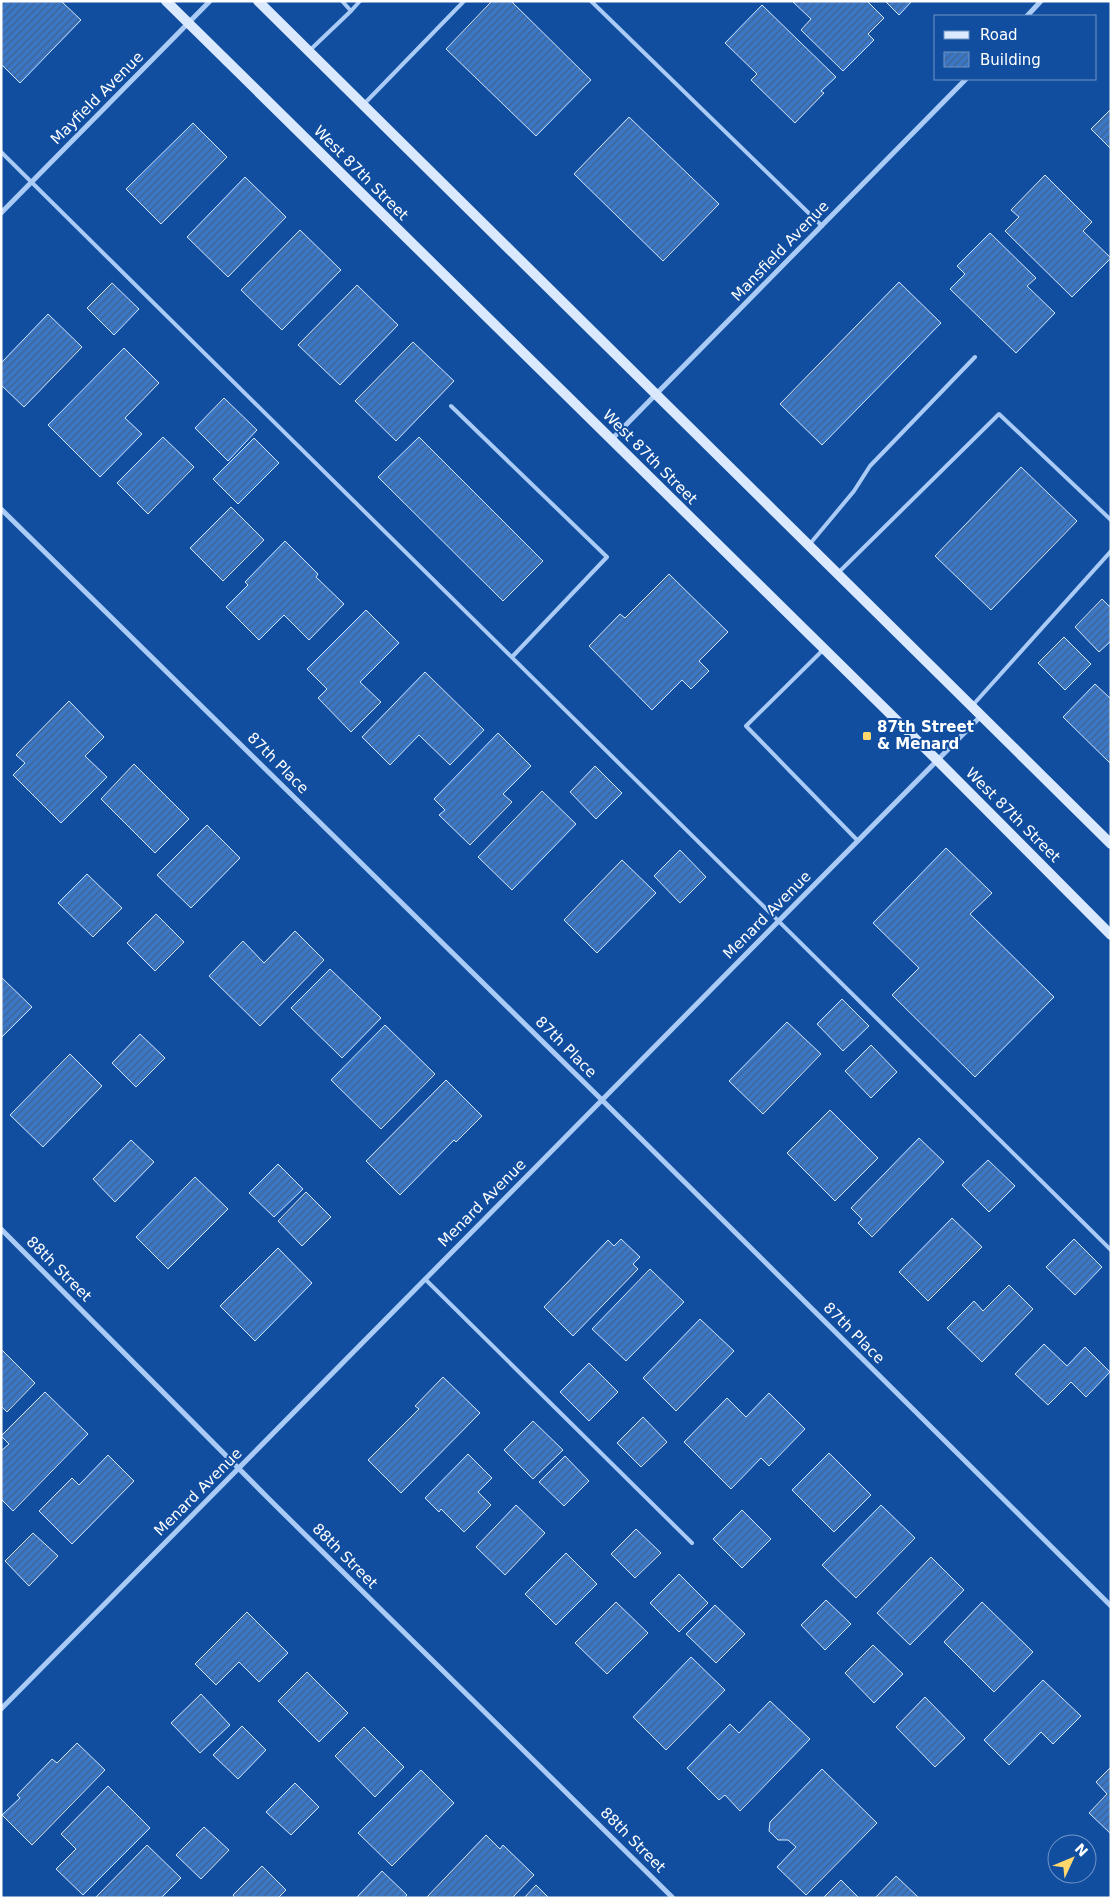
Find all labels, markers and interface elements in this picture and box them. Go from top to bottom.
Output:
legend [934,15,1097,80]
text: Road [980,26,1018,44]
street label: Mayfield Avenue [47,48,147,148]
text: Building [980,51,1041,69]
street label: West 87th Street [310,122,412,224]
street label: Mansfield Avenue [728,197,832,305]
street label: West 87th Street [599,406,701,508]
place label: 87th Street & Menard [877,718,974,753]
street label: 87th Place [244,729,312,797]
marker: 87th Street & Menard [861,730,873,742]
street label: West 87th Street [962,764,1064,866]
street label: Menard Avenue [719,867,815,963]
street label: 87th Place [532,1013,600,1081]
street label: Menard Avenue [434,1155,530,1251]
street label: 88th Street [23,1233,95,1305]
street label: 87th Place [820,1299,888,1367]
street label: Menard Avenue [150,1444,246,1540]
street label: 88th Street [309,1520,381,1592]
street label: 88th Street [597,1804,669,1876]
north arrow [1047,1834,1097,1884]
text: N [1072,1840,1091,1860]

